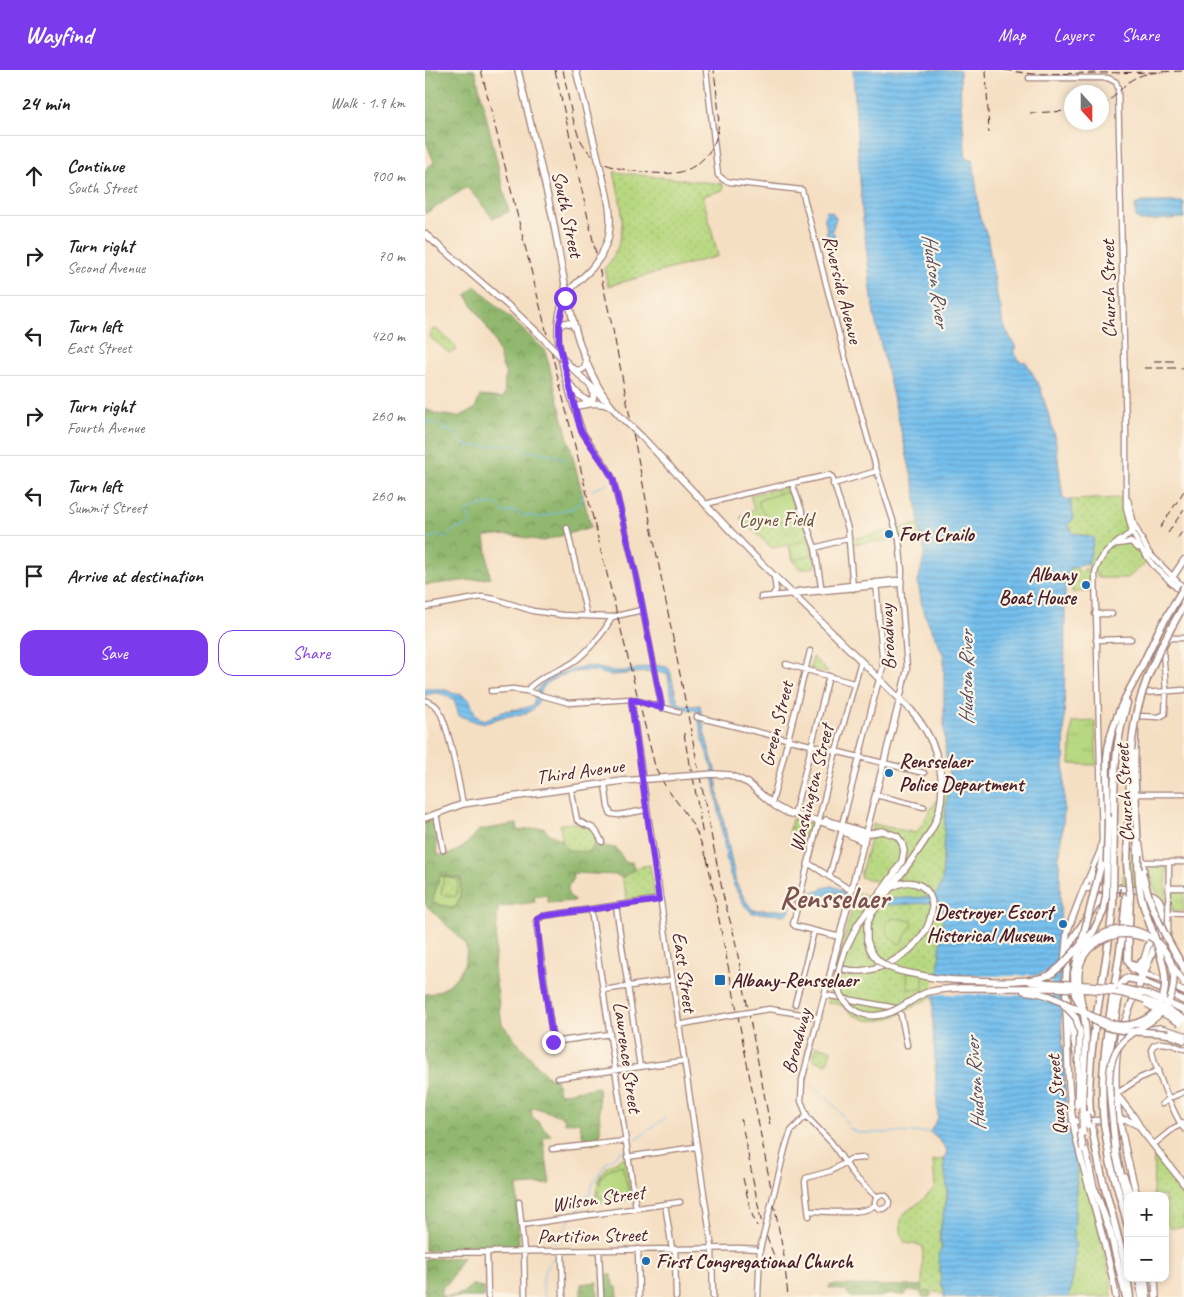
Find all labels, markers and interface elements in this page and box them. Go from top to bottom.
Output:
text: Wayfind [25,20,92,50]
text: Map [998,24,1026,46]
text: Layers [1054,24,1093,46]
text: Share [1121,24,1159,46]
north arrow [1064,85,1109,130]
text: 24 min [20,90,70,116]
text: Walk · 1.9 km [330,93,405,113]
text: Continue [67,154,124,178]
icon: ahead [20,162,48,190]
text: 900 m [371,166,405,186]
street label: South Street [546,169,589,262]
text: South Street [67,178,137,198]
street label: Riverside Avenue [817,232,868,347]
water label: Hudson River [917,232,956,332]
text: Turn right [67,234,134,258]
street label: Church Street [1095,237,1122,338]
icon: right [20,242,48,270]
text: 70 m [378,246,405,266]
text: Second Avenue [67,258,145,278]
route start [554,287,577,310]
text: Turn left [67,314,122,338]
icon: left [20,322,48,350]
text: 420 m [371,326,405,346]
text: East Street [67,338,132,358]
text: Turn right [67,394,134,418]
icon: right [20,402,48,430]
text: 260 m [371,406,405,426]
text: Fourth Avenue [67,418,144,438]
text: Turn left [67,474,122,498]
icon: left [20,482,48,510]
text: 260 m [371,486,405,506]
text: Summit Street [67,498,146,518]
park label: Coyne Field [739,507,816,532]
place label: Fort Crailo [899,522,976,547]
marker: Fort Crailo [883,528,895,540]
icon: arrive [20,562,48,590]
place label: Albany Boat House [999,562,1078,610]
text: Arrive at destination [67,564,203,588]
marker: Albany Boat House [1080,579,1092,591]
street label: Broadway [874,601,901,670]
water label: Hudson River [953,628,979,725]
button: Save [20,630,208,676]
button: Share [218,630,405,676]
street label: Green Street [754,677,800,769]
street label: Washington Street [784,719,840,854]
street label: Church Street [1109,741,1140,843]
place label: Rensselaer Police Department [899,749,1026,797]
street label: Third Avenue [535,753,627,790]
marker: Rensselaer Police Department [883,767,895,779]
district label: Rensselaer [779,879,892,917]
place label: Destroyer Escort Historical Museum [926,900,1056,948]
marker: Destroyer Escort Historical Museum [1057,918,1069,930]
street label: East Street [667,930,703,1016]
place label: Albany-Rensselaer [731,968,861,993]
marker: Albany-Rensselaer [713,973,727,987]
street label: Lawrence Street [607,1000,648,1116]
street label: Broadway [776,1004,818,1076]
route end [542,1031,565,1054]
water label: Hudson River [959,1033,991,1132]
street label: Quay Street [1040,1052,1072,1136]
street label: Wilson Street [550,1179,649,1217]
map controls [1124,1192,1169,1282]
button: + [1124,1192,1169,1237]
street label: Partition Street [537,1222,649,1249]
button: − [1124,1237,1169,1282]
place label: First Congregational Church [656,1249,854,1274]
marker: First Congregational Church [640,1255,652,1267]

